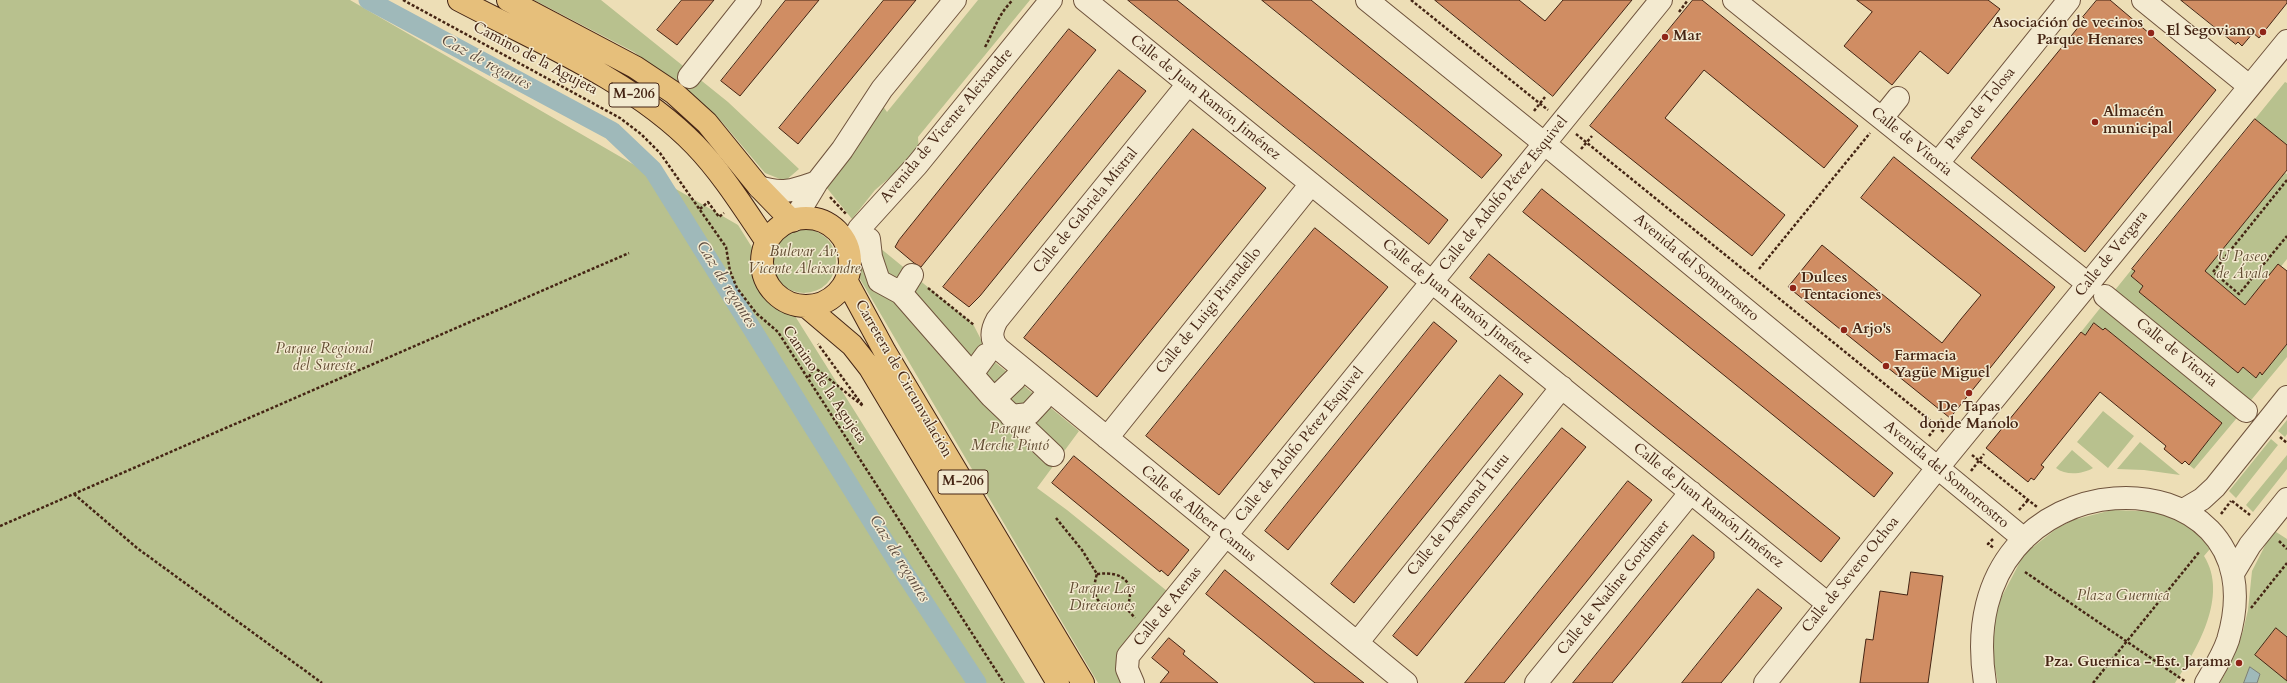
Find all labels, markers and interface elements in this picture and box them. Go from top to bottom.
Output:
place label: Asociación de vecinos Parque Henares [1993,15,2143,50]
street label: Camino de la Agujeta [470,19,600,99]
place label: El Segoviano [2166,23,2255,41]
marker: El Segoviano [2258,27,2268,37]
place label: Mar [1673,28,1701,46]
marker: Asociación de vecinos Parque Henares [2146,28,2156,38]
water label: Caz de regantes [438,31,534,95]
street label: Calle de Juan Ramón Jiménez [1126,32,1284,164]
marker: Mar [1660,32,1670,42]
street label: Avenida de Vicente Aleixandre [877,45,1017,207]
street label: Paseo de Tolosa [1942,64,2020,154]
road number: M-206 [609,83,659,107]
street label: Calle de Vitoria [1867,104,1955,180]
place label: Almacén municipal [2103,104,2172,139]
street label: Calle de Adolfo Pérez Esquivel [1436,113,1572,275]
marker: Almacén municipal [2090,117,2100,127]
street label: Calle de Gabriela Mistral [1030,145,1142,277]
street label: Calle de Vergara [2072,207,2152,301]
street label: Avenida del Somorrostro [1630,210,1762,326]
street label: Calle de Juan Ramón Jiménez [1378,236,1536,368]
water label: Caz de regantes [692,238,760,332]
park label: Bulevar Av. Vicente Aleixandre [748,244,860,279]
street label: Calle de Luigi Pirandello [1152,244,1266,378]
park label: U Paseo de Ávala [2216,249,2268,284]
place label: Dulces Tentaciones [1801,270,1881,305]
marker: Dulces Tentaciones [1788,283,1798,293]
street label: Carretera de Circunvalación [850,297,956,461]
street label: Calle de Vitoria [2132,315,2220,391]
place label: Arjo's [1852,321,1891,339]
street label: Camino de la Agujeta [778,323,870,447]
marker: Arjo's [1839,325,1849,335]
park label: Parque Regional del Sureste [275,341,373,376]
place label: Farmacia Yagüe Miguel [1894,348,1990,383]
marker: Farmacia Yagüe Miguel [1881,361,1891,371]
street label: Calle de Adolfo Pérez Esquivel [1232,364,1368,526]
marker: De Tapas donde Manolo [1964,388,1974,398]
place label: De Tapas donde Manolo [1919,399,2019,434]
street label: Avenida del Somorrostro [1880,417,2012,533]
park label: Parque Merche Pintó [971,421,1049,456]
street label: Calle de Juan Ramón Jiménez [1629,440,1787,572]
street label: Calle de Desmond Tutu [1404,450,1514,580]
street label: Calle de Albert Camus [1137,462,1259,566]
road number: M-206 [938,470,988,494]
water label: Caz de regantes [865,512,933,606]
street label: Calle de Severo Ochoa [1799,513,1903,637]
street label: Calle de Nadine Gordimer [1554,517,1674,659]
street label: Calle de Atenas [1130,563,1206,651]
park label: Parque Las Direcciones [1069,581,1135,616]
park label: Plaza Guernica [2077,588,2169,606]
place label: Pza. Guernica - Est. Jarama [2045,654,2231,672]
marker: Pza. Guernica - Est. Jarama [2234,658,2244,668]

